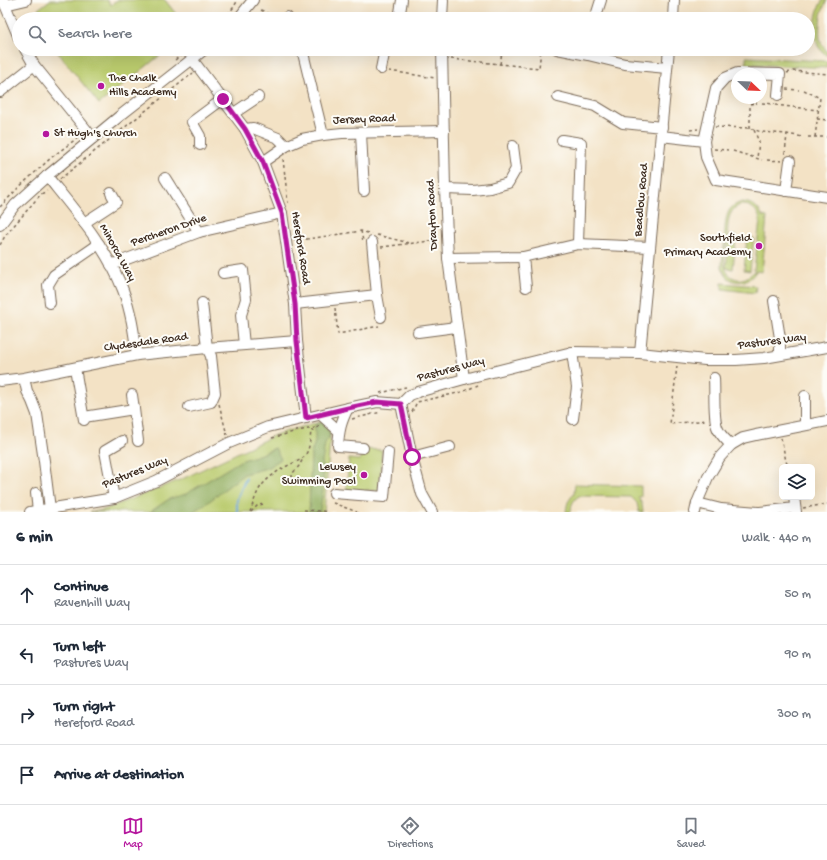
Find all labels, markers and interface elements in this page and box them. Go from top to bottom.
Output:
search box [12,12,815,56]
icon: search [26,23,48,45]
text: Search here [58,25,132,43]
north arrow [731,68,767,104]
place label: The Chalk Hills Academy [108,72,177,100]
marker: The Chalk Hills Academy [96,81,106,91]
route end [214,90,232,108]
street label: Jersey Road [333,112,396,128]
place label: St Hugh's Church [54,127,137,141]
marker: St Hugh's Church [41,129,51,139]
street label: Beadlow Road [632,162,652,238]
street label: Drayton Road [424,178,442,252]
street label: Hereford Road [287,210,313,286]
street label: Percheron Drive [128,211,209,251]
street label: Minorca Way [95,222,139,284]
place label: Southfield Primary Academy [663,232,752,260]
marker: Southfield Primary Academy [754,241,764,251]
street label: Clydesdale Road [103,330,190,356]
street label: Pastures Way [736,331,807,353]
street label: Pastures Way [415,354,486,386]
route start [403,448,421,466]
street label: Pastures Way [100,454,170,493]
place label: Lewsey Swimming Pool [282,461,356,489]
map controls [779,464,815,500]
button: layers [779,464,815,500]
marker: Lewsey Swimming Pool [359,470,369,480]
text: 6 min [16,528,52,548]
text: Walk · 440 m [742,531,811,546]
text: Continue [54,578,108,596]
icon: ahead [16,584,38,606]
text: 50 m [784,587,811,602]
text: Ravenhill Way [54,596,130,611]
text: Turn left [54,638,105,656]
icon: left [16,644,38,666]
text: 90 m [785,647,811,662]
text: Pastures Way [54,656,128,671]
text: Turn right [54,698,114,716]
icon: right [16,704,38,726]
text: 300 m [777,707,811,722]
text: Hereford Road [54,716,134,731]
icon: arrive [16,764,38,786]
text: Arrive at destination [54,766,184,784]
tab: Map [122,815,144,851]
tab: Directions [388,815,433,851]
tab: Saved [677,815,705,851]

